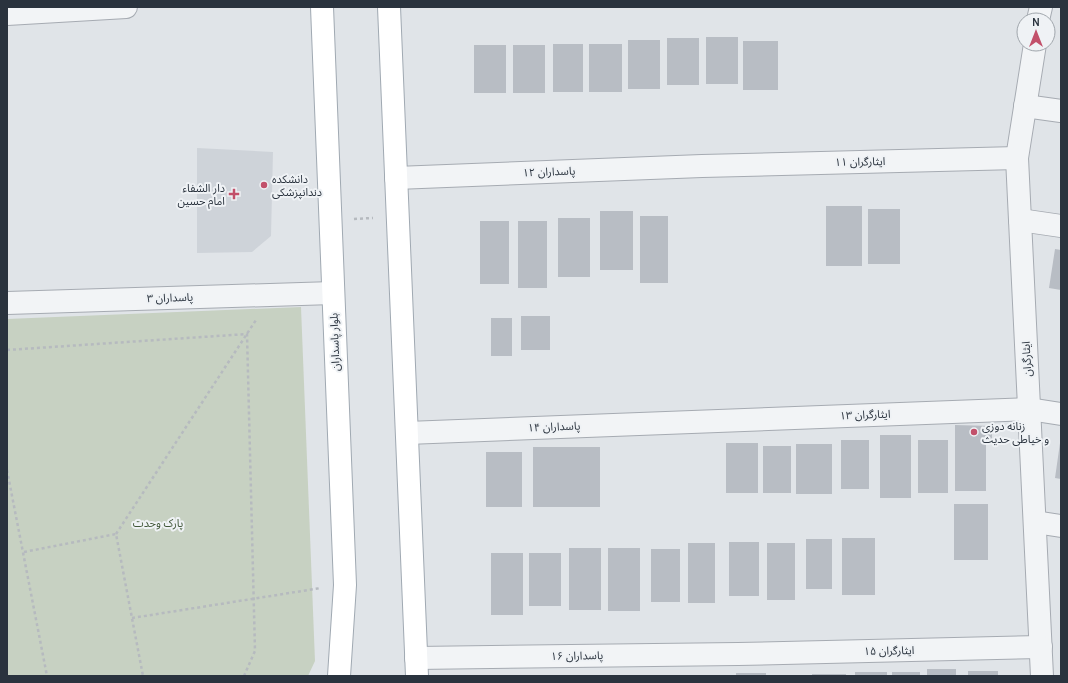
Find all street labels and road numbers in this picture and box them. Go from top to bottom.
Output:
street label: ایثارگران ۱۱ [834,155,886,169]
street label: پاسداران ۱۲ [522,165,576,181]
street label: پاسداران ۳ [147,291,193,306]
street label: بلوار پاسداران [327,313,344,371]
street label: ایثارگران [1020,341,1034,377]
street label: ایثارگران ۱۳ [839,408,891,422]
street label: پاسداران ۱۴ [527,420,581,436]
street label: ایثارگران ۱۵ [863,644,915,658]
street label: پاسداران ۱۶ [551,649,603,664]

